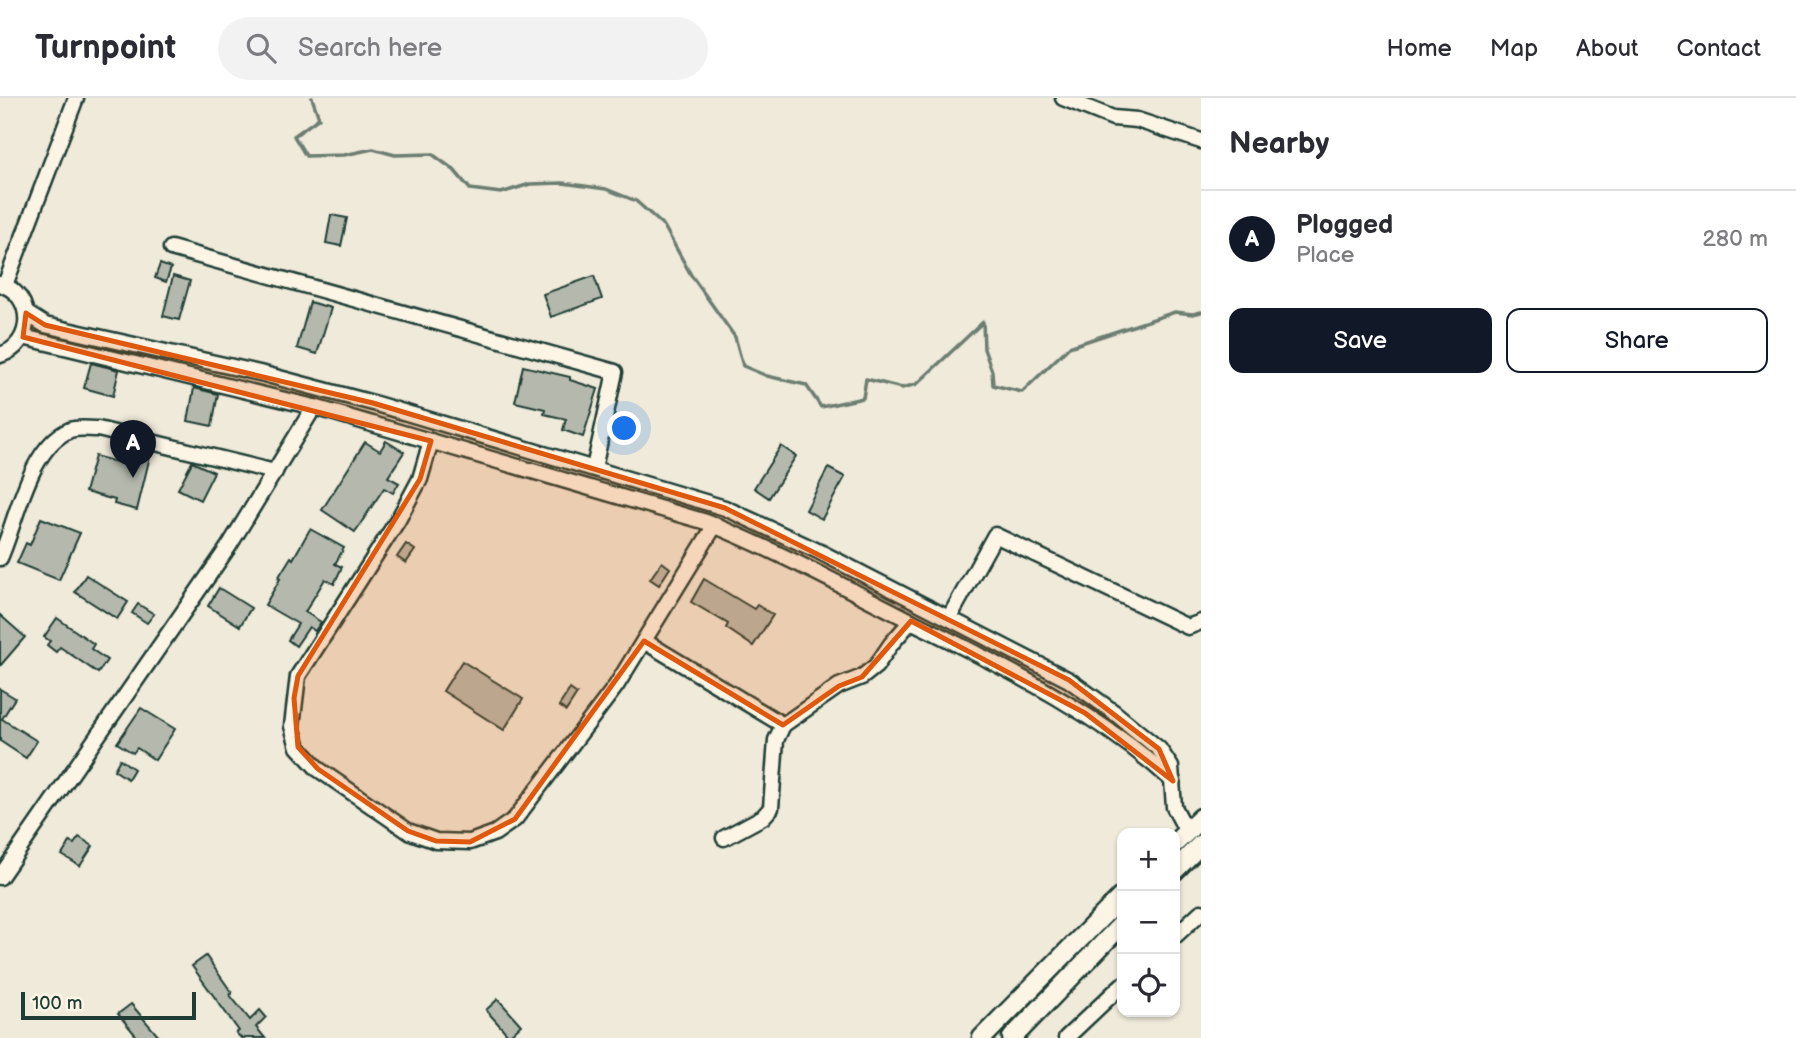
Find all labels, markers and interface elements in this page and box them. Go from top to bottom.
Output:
search box [218,17,708,80]
text: Turnpoint [35,28,176,68]
icon: search [242,29,280,67]
text: Search here [298,33,442,64]
text: Home [1387,34,1452,63]
text: Map [1490,34,1538,63]
text: About [1576,34,1638,63]
text: Contact [1676,34,1761,63]
text: Nearby [1229,126,1329,162]
text: Plogged [1296,210,1393,241]
text: A [1245,225,1259,253]
text: 280 m [1702,225,1768,253]
text: Place [1296,241,1354,269]
button: Save [1229,308,1492,373]
button: Share [1506,308,1768,373]
your location [607,411,641,445]
pin: A [110,420,156,478]
map controls [1117,828,1180,1017]
button: + [1117,828,1180,891]
button: − [1117,891,1180,954]
button: locate [1117,954,1180,1017]
scale bar [21,989,196,1021]
text: 100 m [32,992,83,1015]

